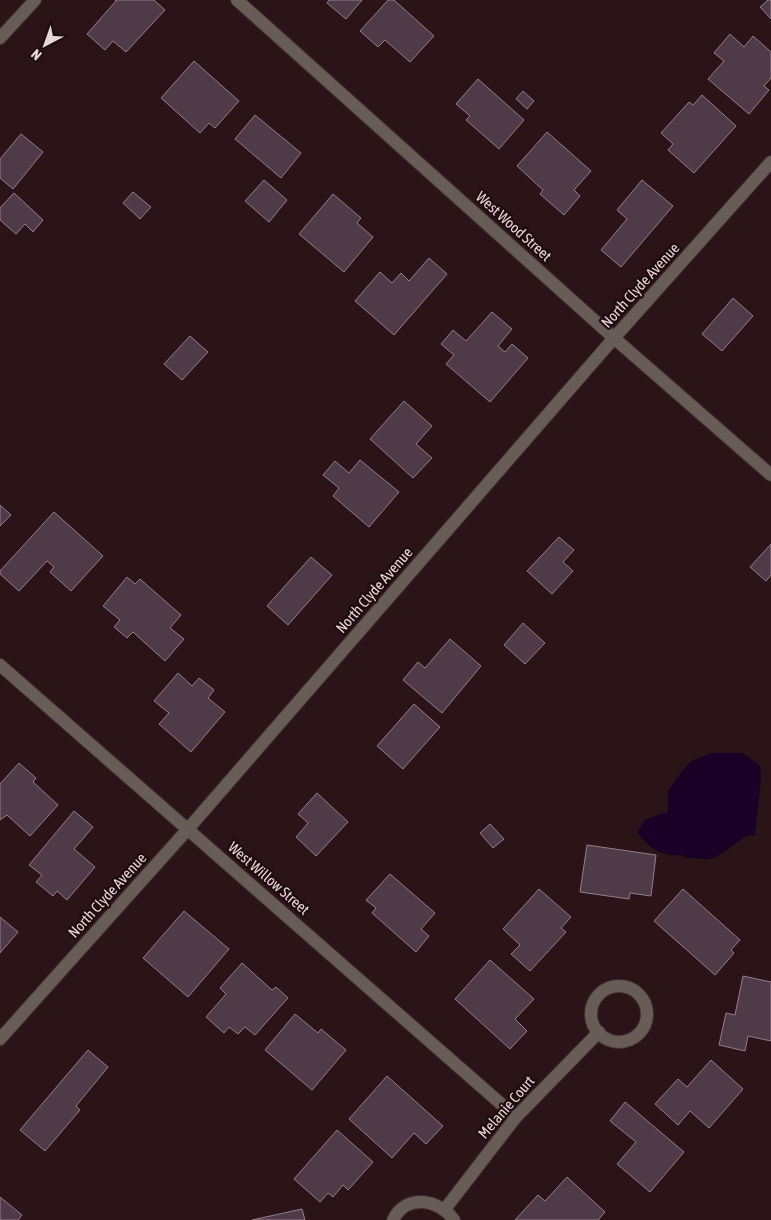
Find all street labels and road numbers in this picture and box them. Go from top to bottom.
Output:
street label: West Wood Street [473,188,555,264]
street label: North Clyde Avenue [598,239,683,331]
street label: North Clyde Avenue [332,544,416,636]
street label: West Willow Street [225,838,313,918]
street label: North Clyde Avenue [65,849,150,941]
street label: Melanie Court [474,1072,538,1142]

